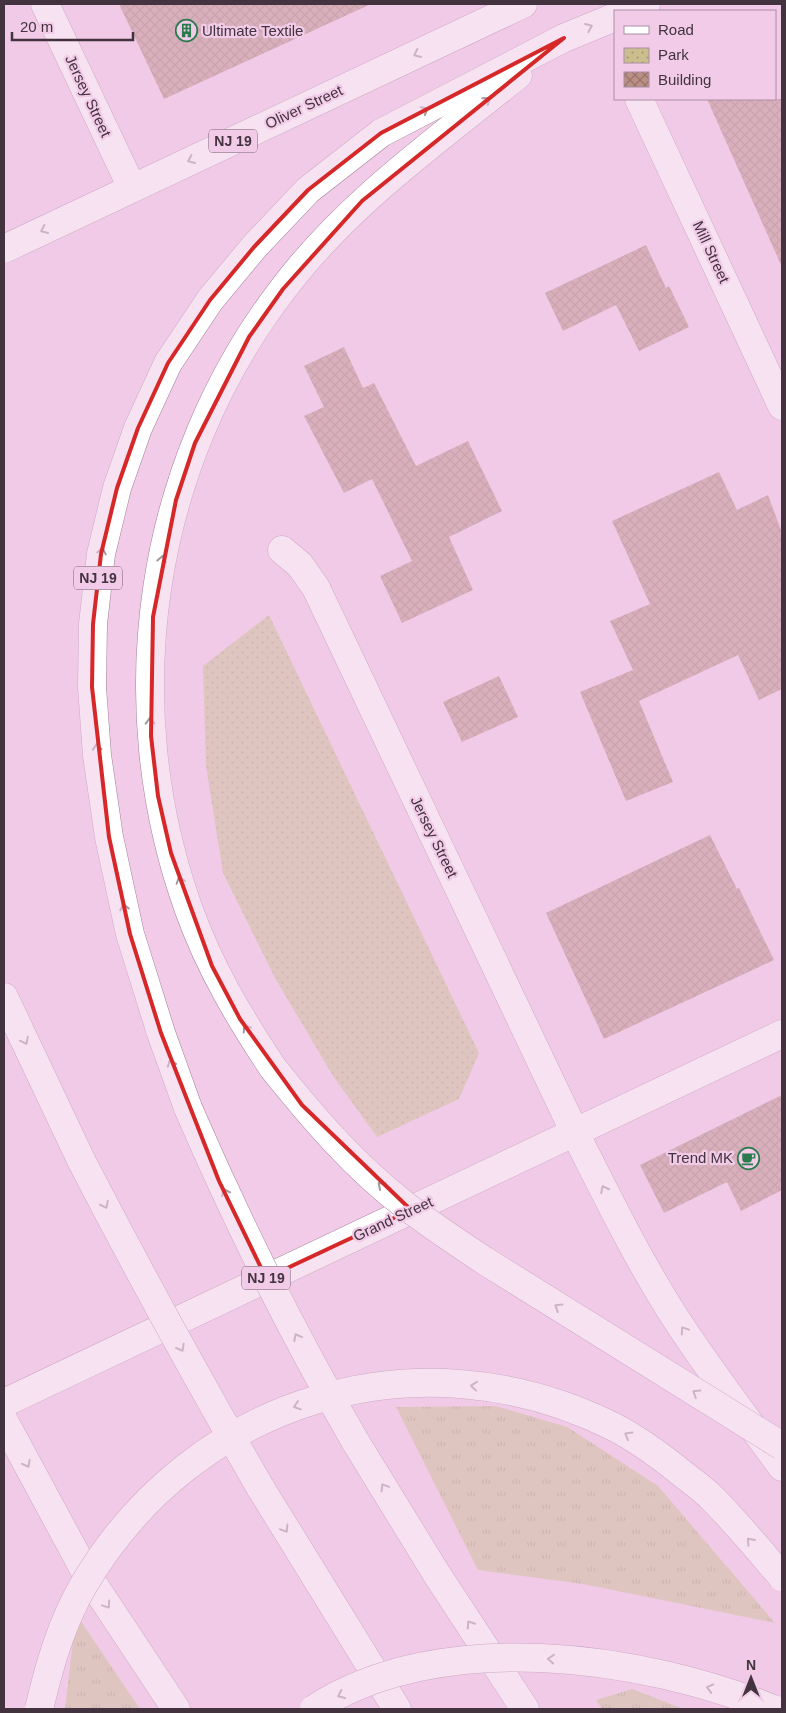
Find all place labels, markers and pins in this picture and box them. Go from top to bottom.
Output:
building icon: Ultimate Textile [174,19,198,43]
place label: Ultimate Textile [202,22,303,39]
cafe icon: Trend MK [737,1146,761,1170]
place label: Trend MK [668,1149,733,1166]

